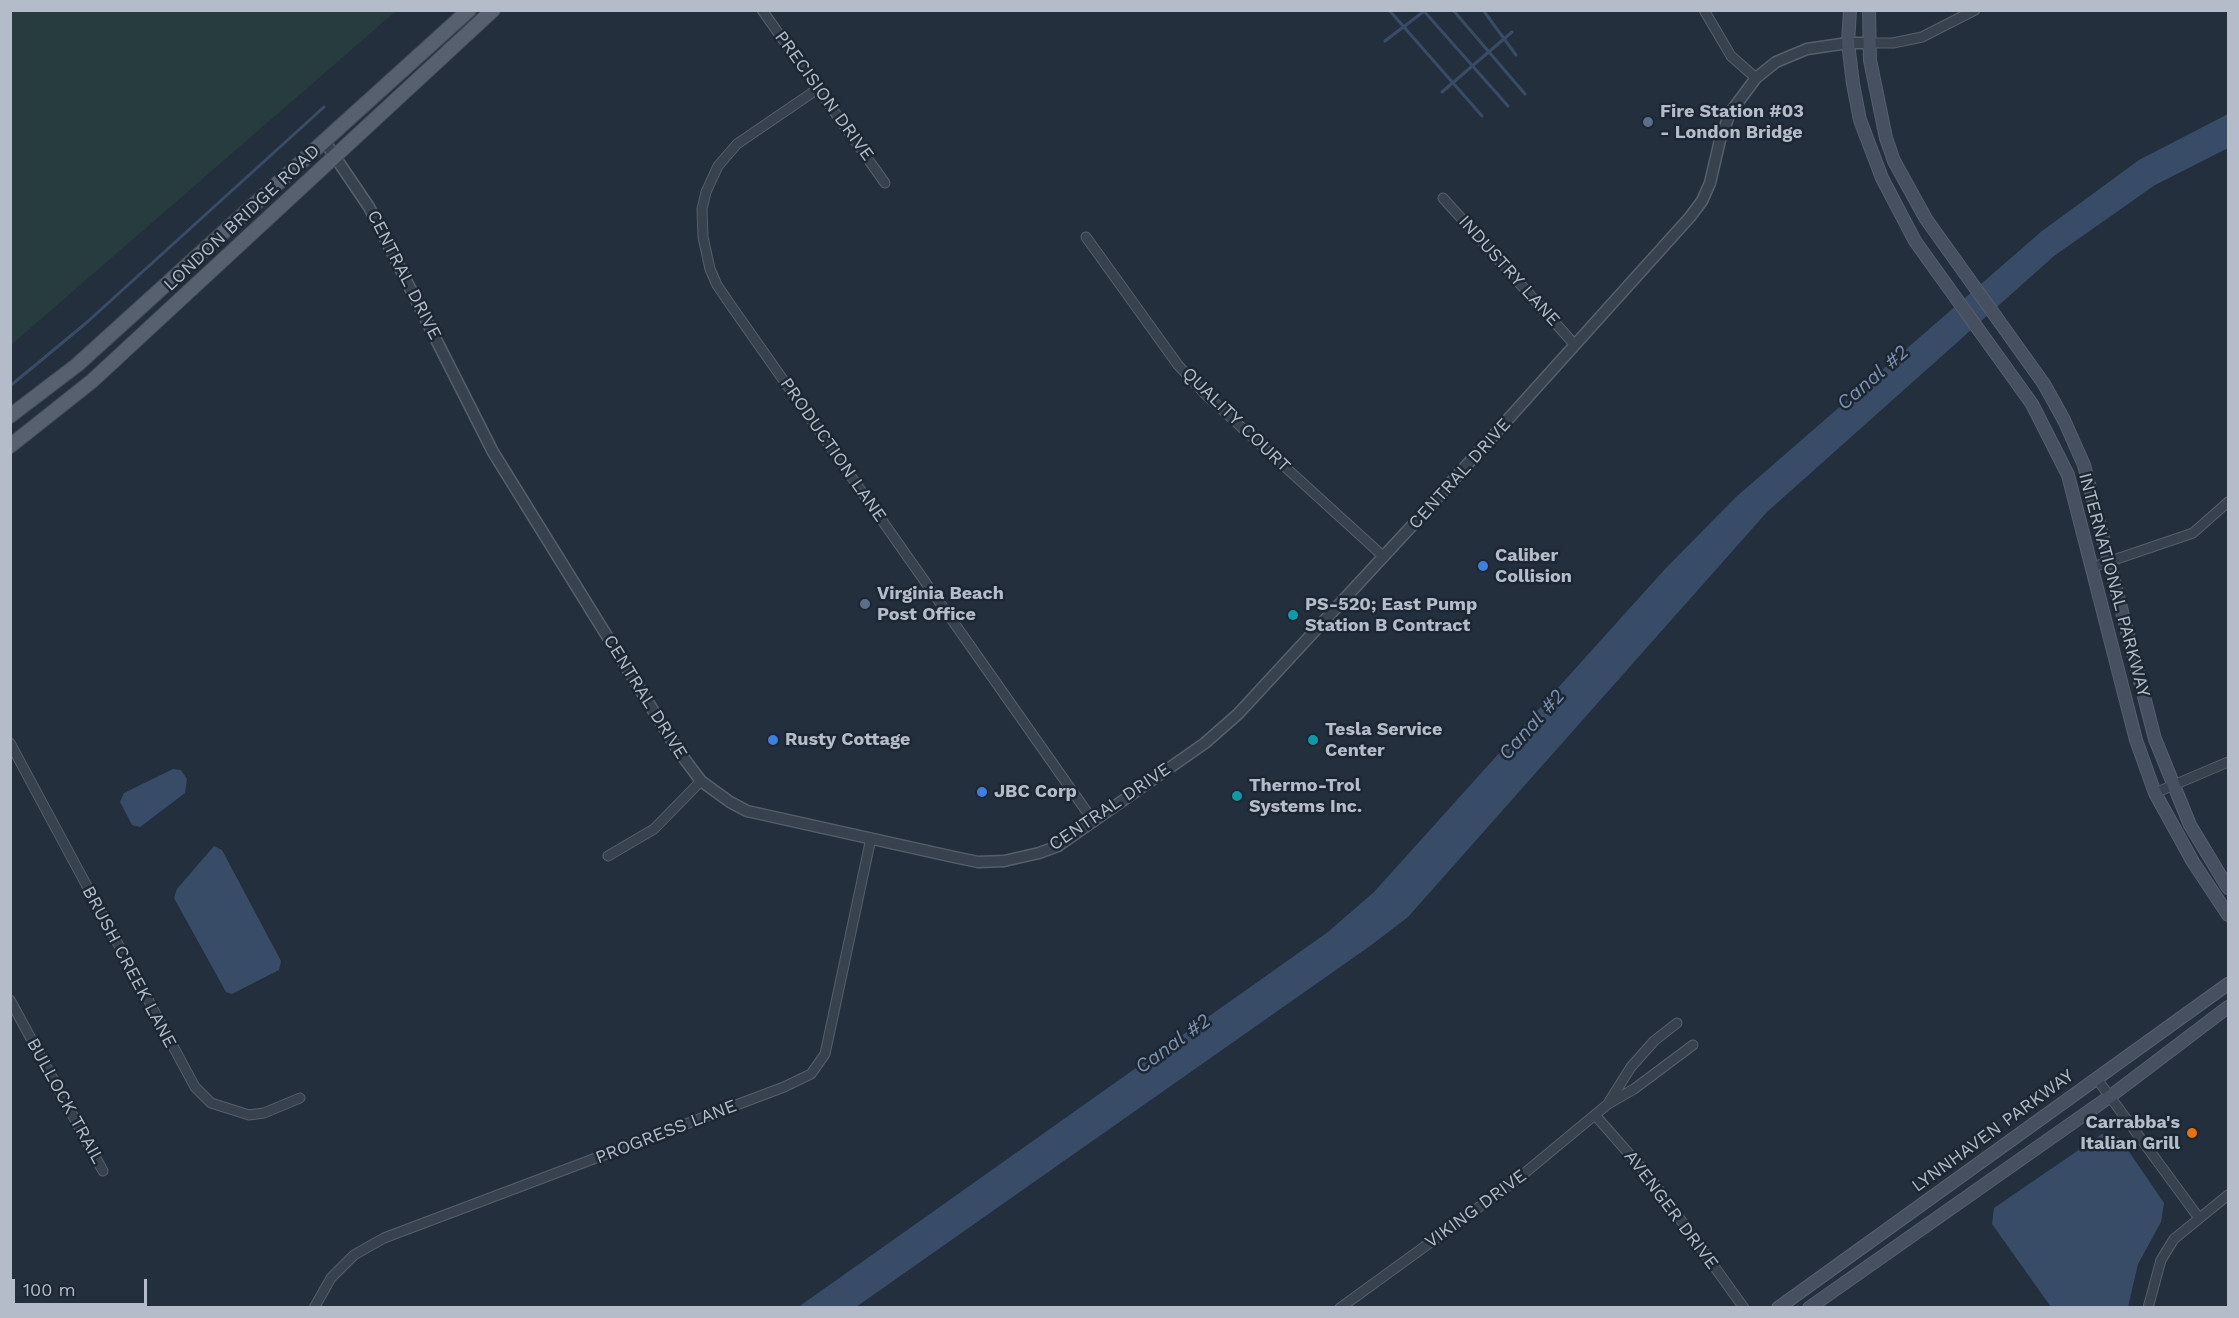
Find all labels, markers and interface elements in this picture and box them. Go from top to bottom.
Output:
street label: PRECISION DRIVE [770,27,878,165]
place label: Fire Station #03 - London Bridge [1660,101,1804,144]
marker: Fire Station #03 - London Bridge [1641,115,1655,129]
street label: LONDON BRIDGE ROAD [160,140,324,296]
street label: CENTRAL DRIVE [362,207,446,343]
street label: INDUSTRY LANE [1454,211,1564,331]
water label: Canal #2 [1832,340,1914,416]
street label: QUALITY COURT [1177,363,1295,477]
street label: PRODUCTION LANE [775,374,891,526]
street label: CENTRAL DRIVE [1404,414,1516,534]
street label: INTERNATIONAL PARKWAY [2074,470,2154,700]
place label: Caliber Collision [1495,545,1572,588]
marker: Caliber Collision [1476,559,1490,573]
place label: Virginia Beach Post Office [877,583,1004,626]
place label: PS-520; East Pump Station B Contract [1305,594,1477,636]
marker: Virginia Beach Post Office [858,597,872,611]
marker: PS-520; East Pump Station B Contract [1286,608,1300,622]
street label: CENTRAL DRIVE [598,631,692,763]
water label: Canal #2 [1494,685,1570,765]
place label: Tesla Service Center [1325,719,1442,762]
place label: Rusty Cottage [785,729,910,751]
marker: Rusty Cottage [766,733,780,747]
marker: Tesla Service Center [1306,733,1320,747]
street label: CENTRAL DRIVE [1045,758,1175,856]
place label: Thermo-Trol Systems Inc. [1249,775,1362,818]
place label: JBC Corp [994,781,1077,803]
marker: JBC Corp [975,785,989,799]
marker: Thermo-Trol Systems Inc. [1230,789,1244,803]
street label: BRUSH CREEK LANE [77,882,181,1052]
water label: Canal #2 [1131,1009,1215,1079]
street label: BULLOCK TRAIL [22,1034,108,1168]
street label: LYNNHAVEN PARKWAY [1908,1065,2078,1197]
street label: PROGRESS LANE [592,1095,740,1169]
place label: Carrabba's Italian Grill [2080,1112,2180,1154]
marker: Carrabba's Italian Grill [2185,1126,2199,1140]
street label: AVENGER DRIVE [1619,1146,1723,1274]
street label: VIKING DRIVE [1421,1165,1531,1253]
scale bar [15,1267,150,1305]
text: 100 m [23,1279,76,1300]

